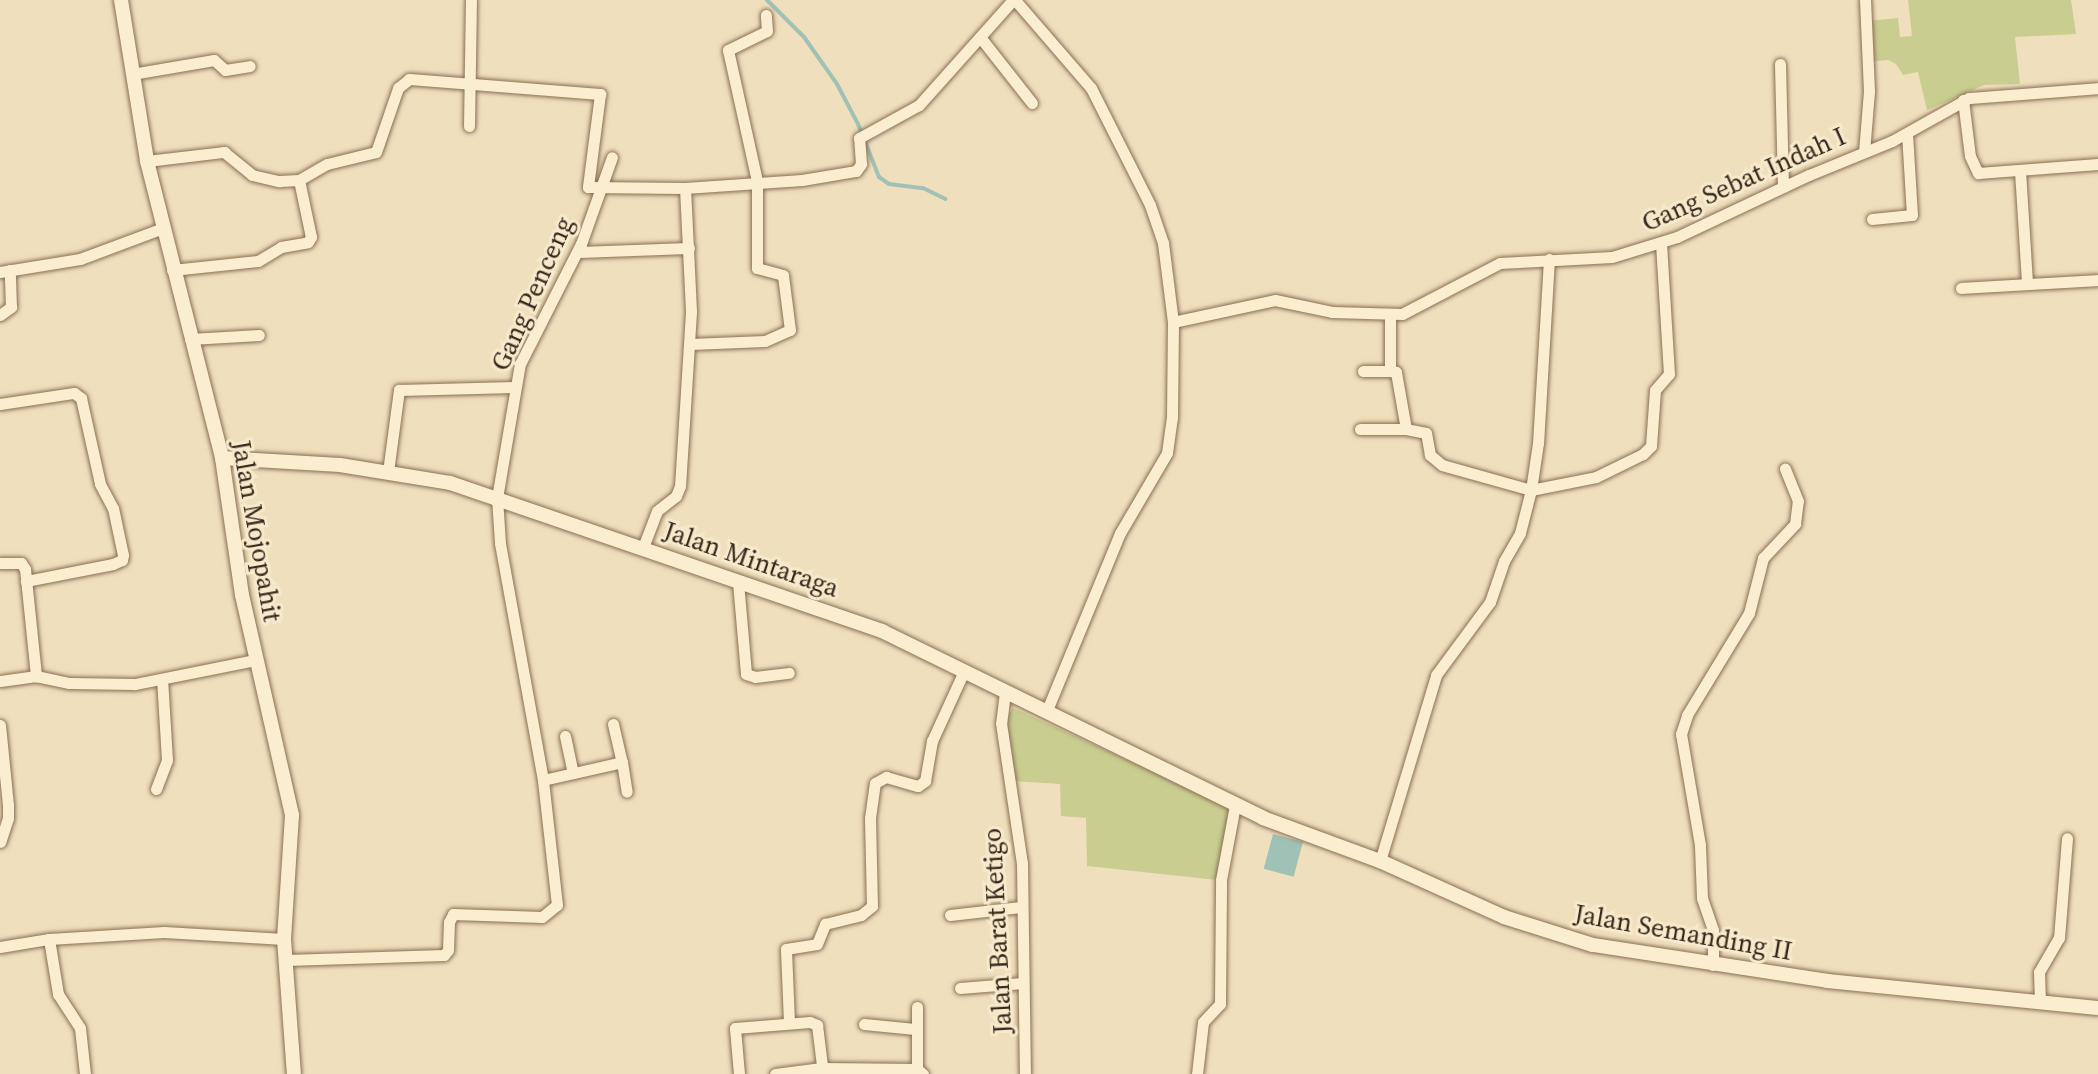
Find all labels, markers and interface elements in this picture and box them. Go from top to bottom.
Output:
street label: Gang Sebat Indah I [1637,121,1851,239]
street label: Gang Penceng [485,212,581,376]
street label: Jalan Mojopahit [225,438,287,624]
street label: Jalan Mintaraga [659,515,843,605]
street label: Jalan Barat Ketigo [977,827,1019,1035]
street label: Jalan Semanding II [1572,898,1794,968]

